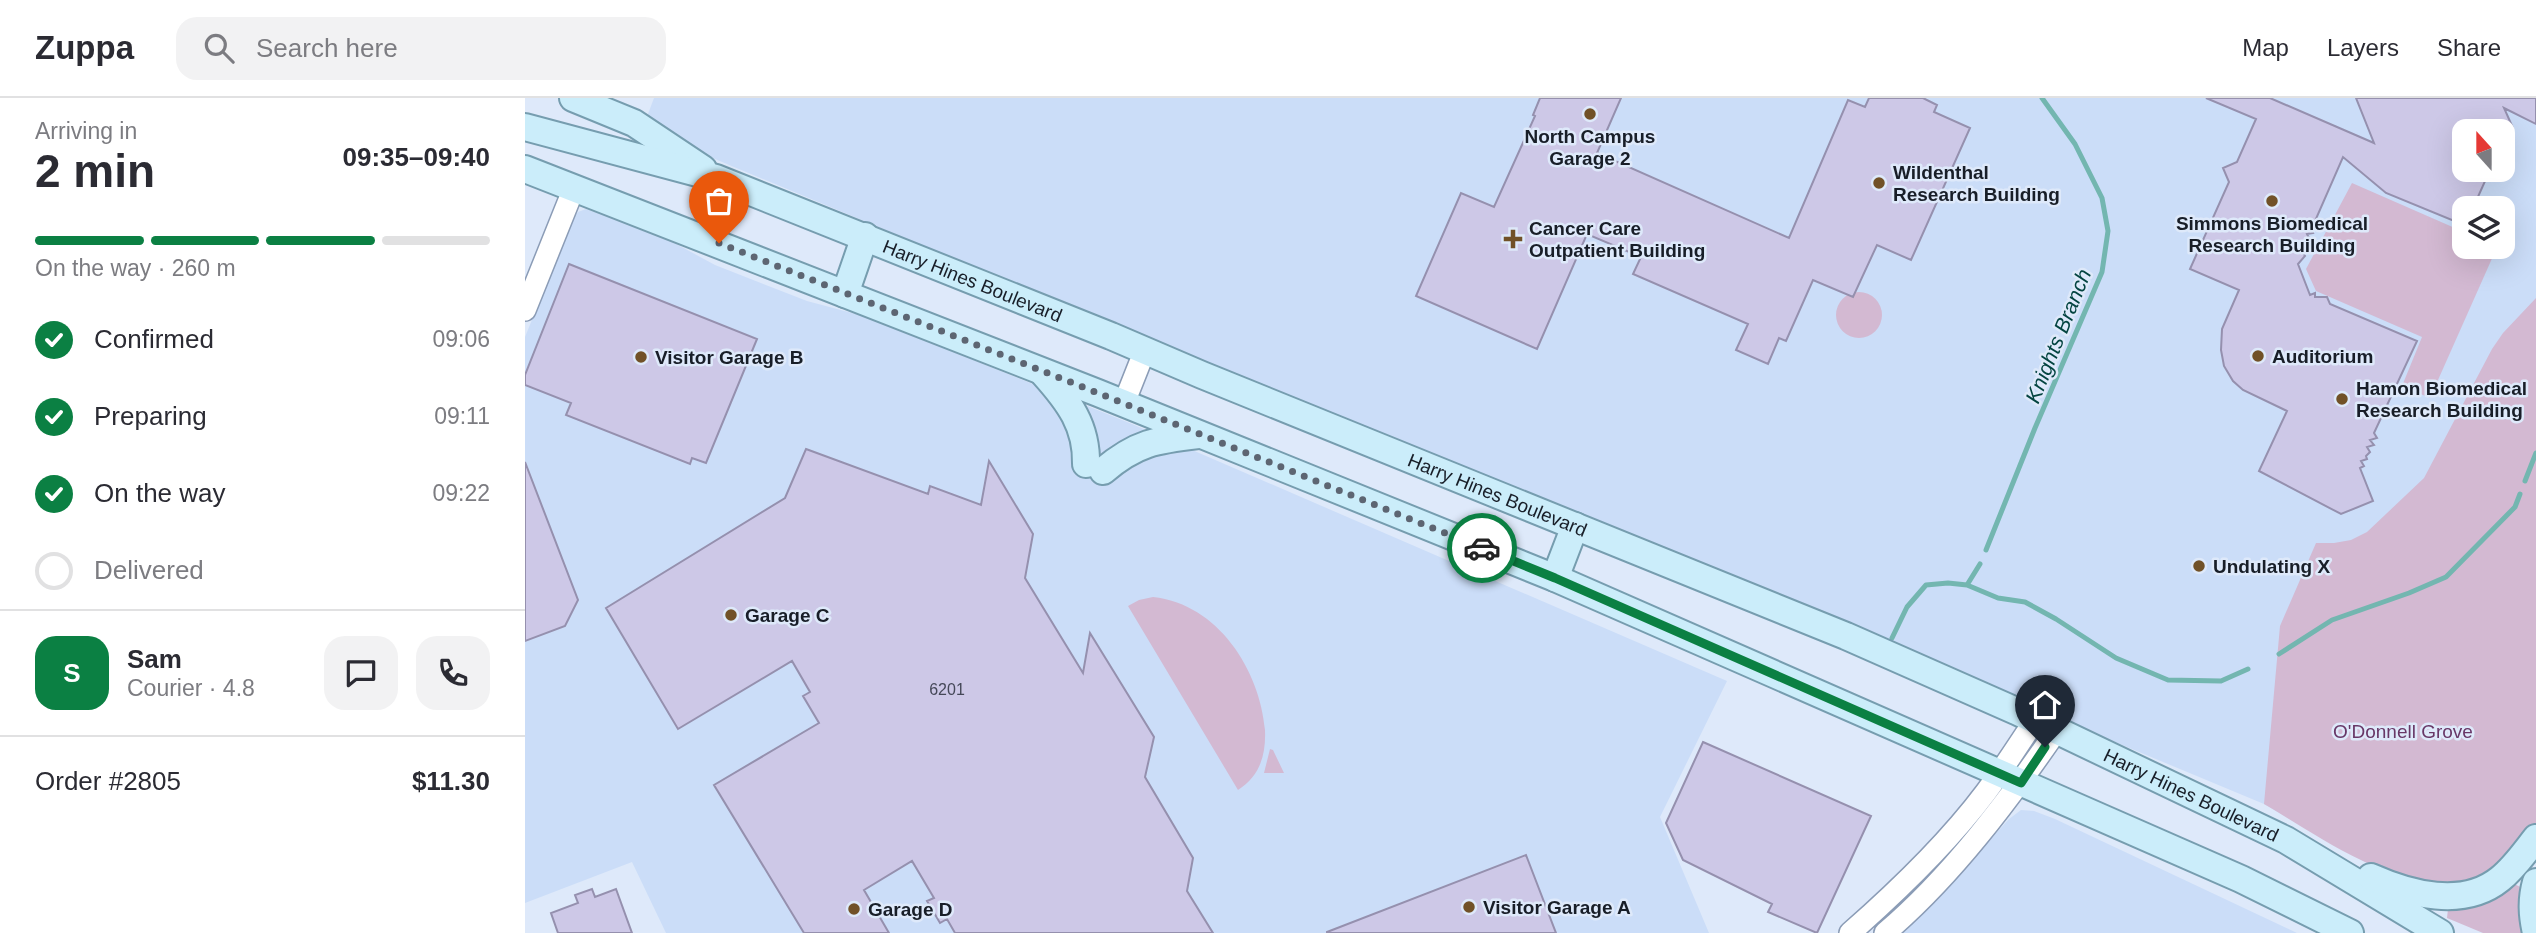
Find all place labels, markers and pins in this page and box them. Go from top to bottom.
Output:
marker: North Campus Garage 2 [1582,106,1598,122]
place label: North Campus Garage 2 [1525,126,1655,169]
place label: Wildenthal Research Building [1893,162,2060,205]
pin [689,171,749,243]
marker: Wildenthal Research Building [1871,175,1887,191]
marker: Simmons Biomedical Research Building [2264,193,2280,209]
place label: Simmons Biomedical Research Building [2176,213,2368,256]
place label: Cancer Care Outpatient Building [1529,218,1705,261]
marker: Cancer Care Outpatient Building [1503,229,1523,249]
place label: Auditorium [2272,346,2373,367]
place label: Visitor Garage B [655,347,804,368]
marker: Auditorium [2250,348,2266,364]
marker: Visitor Garage B [633,349,649,365]
place label: Hamon Biomedical Research Building [2356,378,2527,421]
marker: Hamon Biomedical Research Building [2334,391,2350,407]
place label: Undulating X [2213,556,2330,577]
marker: Undulating X [2191,558,2207,574]
place label: Garage C [745,605,830,626]
marker: Garage C [723,607,739,623]
pin [2015,675,2075,747]
place label: Visitor Garage A [1483,897,1631,918]
place label: Garage D [868,899,952,920]
marker: Visitor Garage A [1461,899,1477,915]
marker: Garage D [846,901,862,917]

